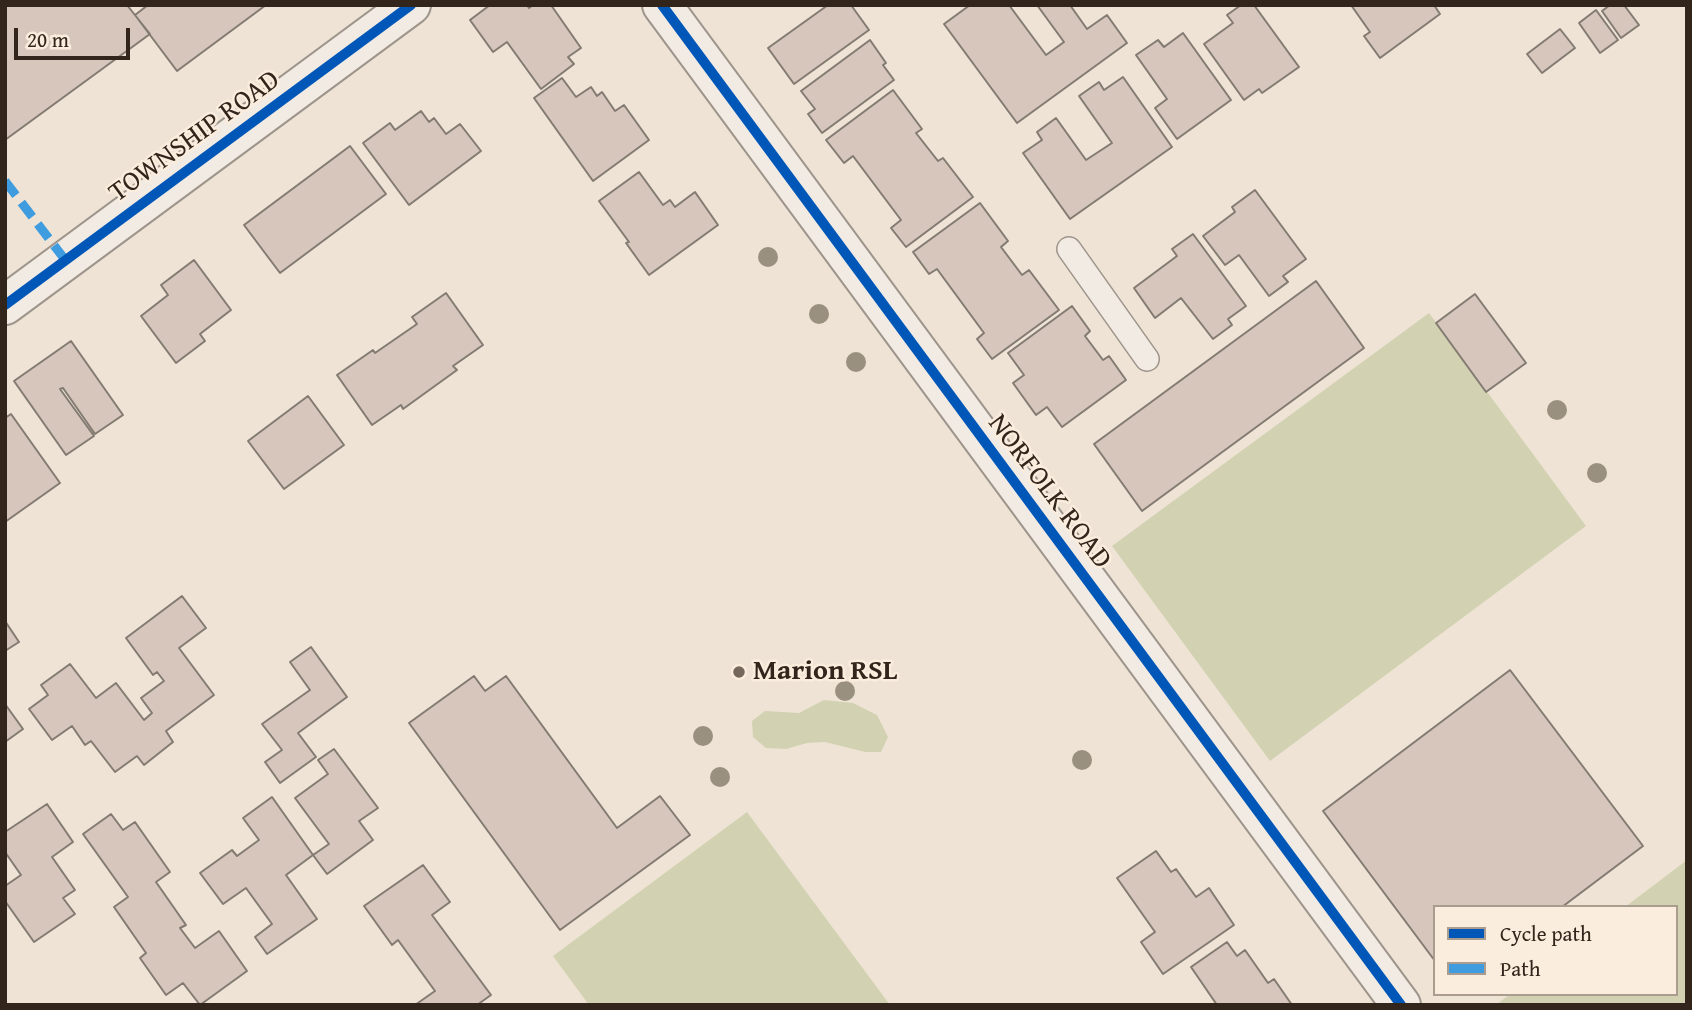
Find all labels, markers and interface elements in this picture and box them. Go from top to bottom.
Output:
scale bar [18,14,133,58]
text: 20 m [27,24,69,55]
street label: TOWNSHIP ROAD [103,64,287,210]
street label: NORFOLK ROAD [980,408,1118,576]
place label: Marion RSL [753,655,897,689]
marker: Marion RSL [731,664,747,680]
legend [1433,905,1678,996]
text: Cycle path [1500,918,1592,949]
text: Path [1500,953,1540,984]

